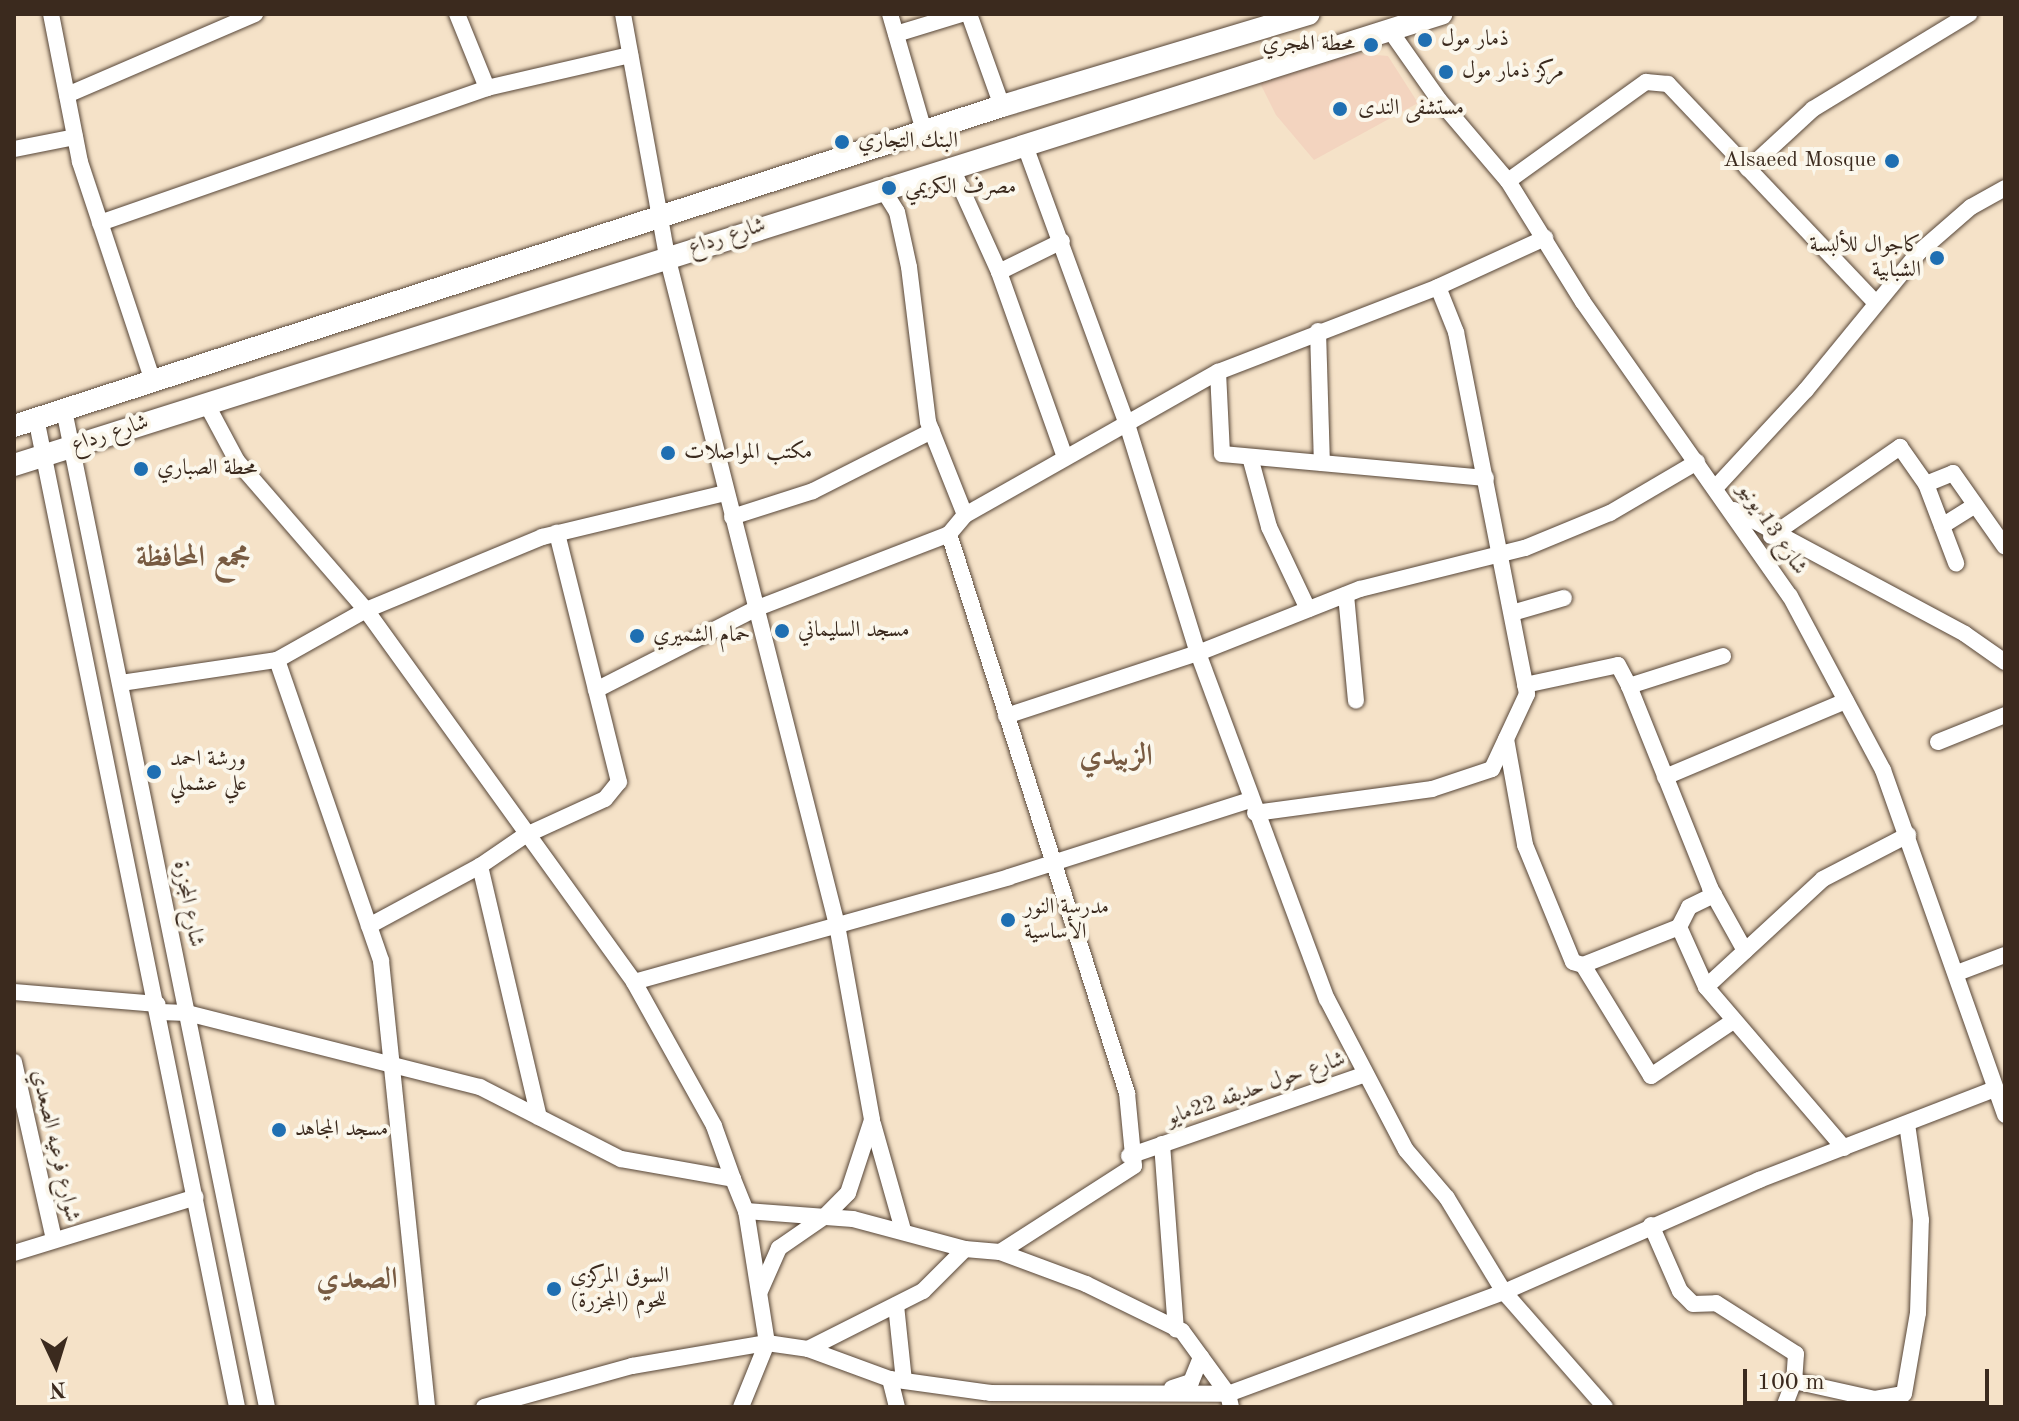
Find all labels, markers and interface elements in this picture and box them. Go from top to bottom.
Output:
place label: ذمار مول [1441,27,1509,53]
marker: ذمار مول [1416,31,1434,49]
place label: محطة الهجري [1262,32,1355,58]
marker: محطة الهجري [1362,36,1380,54]
place label: مركز ذمار مول [1462,59,1564,85]
marker: مركز ذمار مول [1437,63,1455,81]
place label: مستشفى الندى [1358,96,1464,122]
marker: مستشفى الندى [1329,98,1351,120]
place label: البنك التجاري [858,129,958,155]
marker: البنك التجاري [833,133,851,151]
place label: Alsaeed Mosque [1723,148,1876,174]
marker: Alsaeed Mosque [1883,152,1901,170]
place label: مصرف الكريمي [905,175,1016,201]
marker: مصرف الكريمي [880,179,898,197]
street label: شارع رداع [685,212,769,262]
place label: كاجوال للألبسة الشبابية [1810,232,1921,284]
marker: كاجوال للألبسة الشبابية [1928,249,1946,267]
street label: شارع رداع [68,409,152,459]
place label: مكتب المواصلات [684,440,812,466]
marker: مكتب المواصلات [659,444,677,462]
place label: محطة الصباري [157,456,257,482]
marker: محطة الصباري [132,460,150,478]
street label: شارع 13 يونيو [1732,478,1812,580]
district label: مجمع المحافظة [136,540,250,576]
place label: مسجد السليماني [798,618,910,644]
marker: مسجد السليماني [773,622,791,640]
place label: حمام الشميري [653,623,750,649]
marker: حمام الشميري [628,627,646,645]
district label: الزبيدي [1079,739,1153,775]
place label: ورشة احمد علي عشملي [170,746,247,798]
marker: ورشة احمد علي عشملي [145,763,163,781]
street label: شارع المجزرة [167,859,209,949]
place label: مدرسة النور الأساسية [1024,894,1109,946]
marker: مدرسة النور الأساسية [999,911,1017,929]
street label: شارع حول حديقه 22مايو [1163,1046,1349,1132]
street label: شوارع فرعيه الصعدي [25,1067,85,1225]
place label: مسجد المجاهد [295,1117,388,1143]
marker: مسجد المجاهد [270,1121,288,1139]
district label: الصعدي [316,1262,398,1298]
place label: السوق المركزي للحوم (المجزرة) [570,1263,669,1314]
marker: السوق المركزي للحوم (المجزرة) [545,1280,563,1298]
north arrow [16,1325,96,1405]
scale bar [1747,1353,1993,1403]
text: 100 m [1757,1371,1825,1395]
text: N [49,1377,67,1401]

